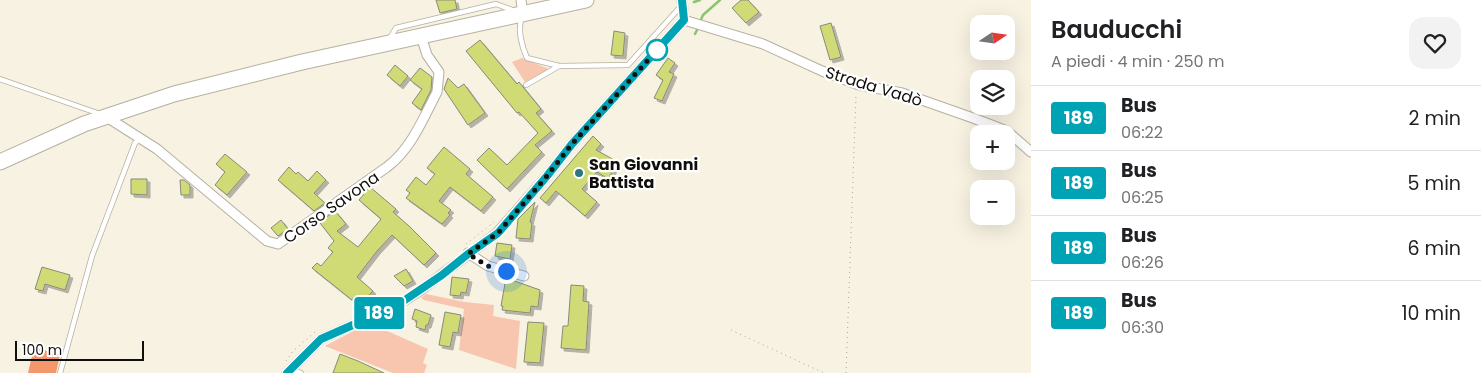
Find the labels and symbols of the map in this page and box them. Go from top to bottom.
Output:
north arrow [970,15,1015,60]
unlabelled marker [646,39,668,61]
street label: Strada Vadò [822,61,925,112]
place label: San Giovanni Battista [589,153,698,194]
street label: Corso Savona [279,166,384,249]
marker: San Giovanni Battista [573,167,585,179]
your location [494,259,519,284]
line badge: 189 [350,297,408,329]
scale bar [15,338,144,361]

